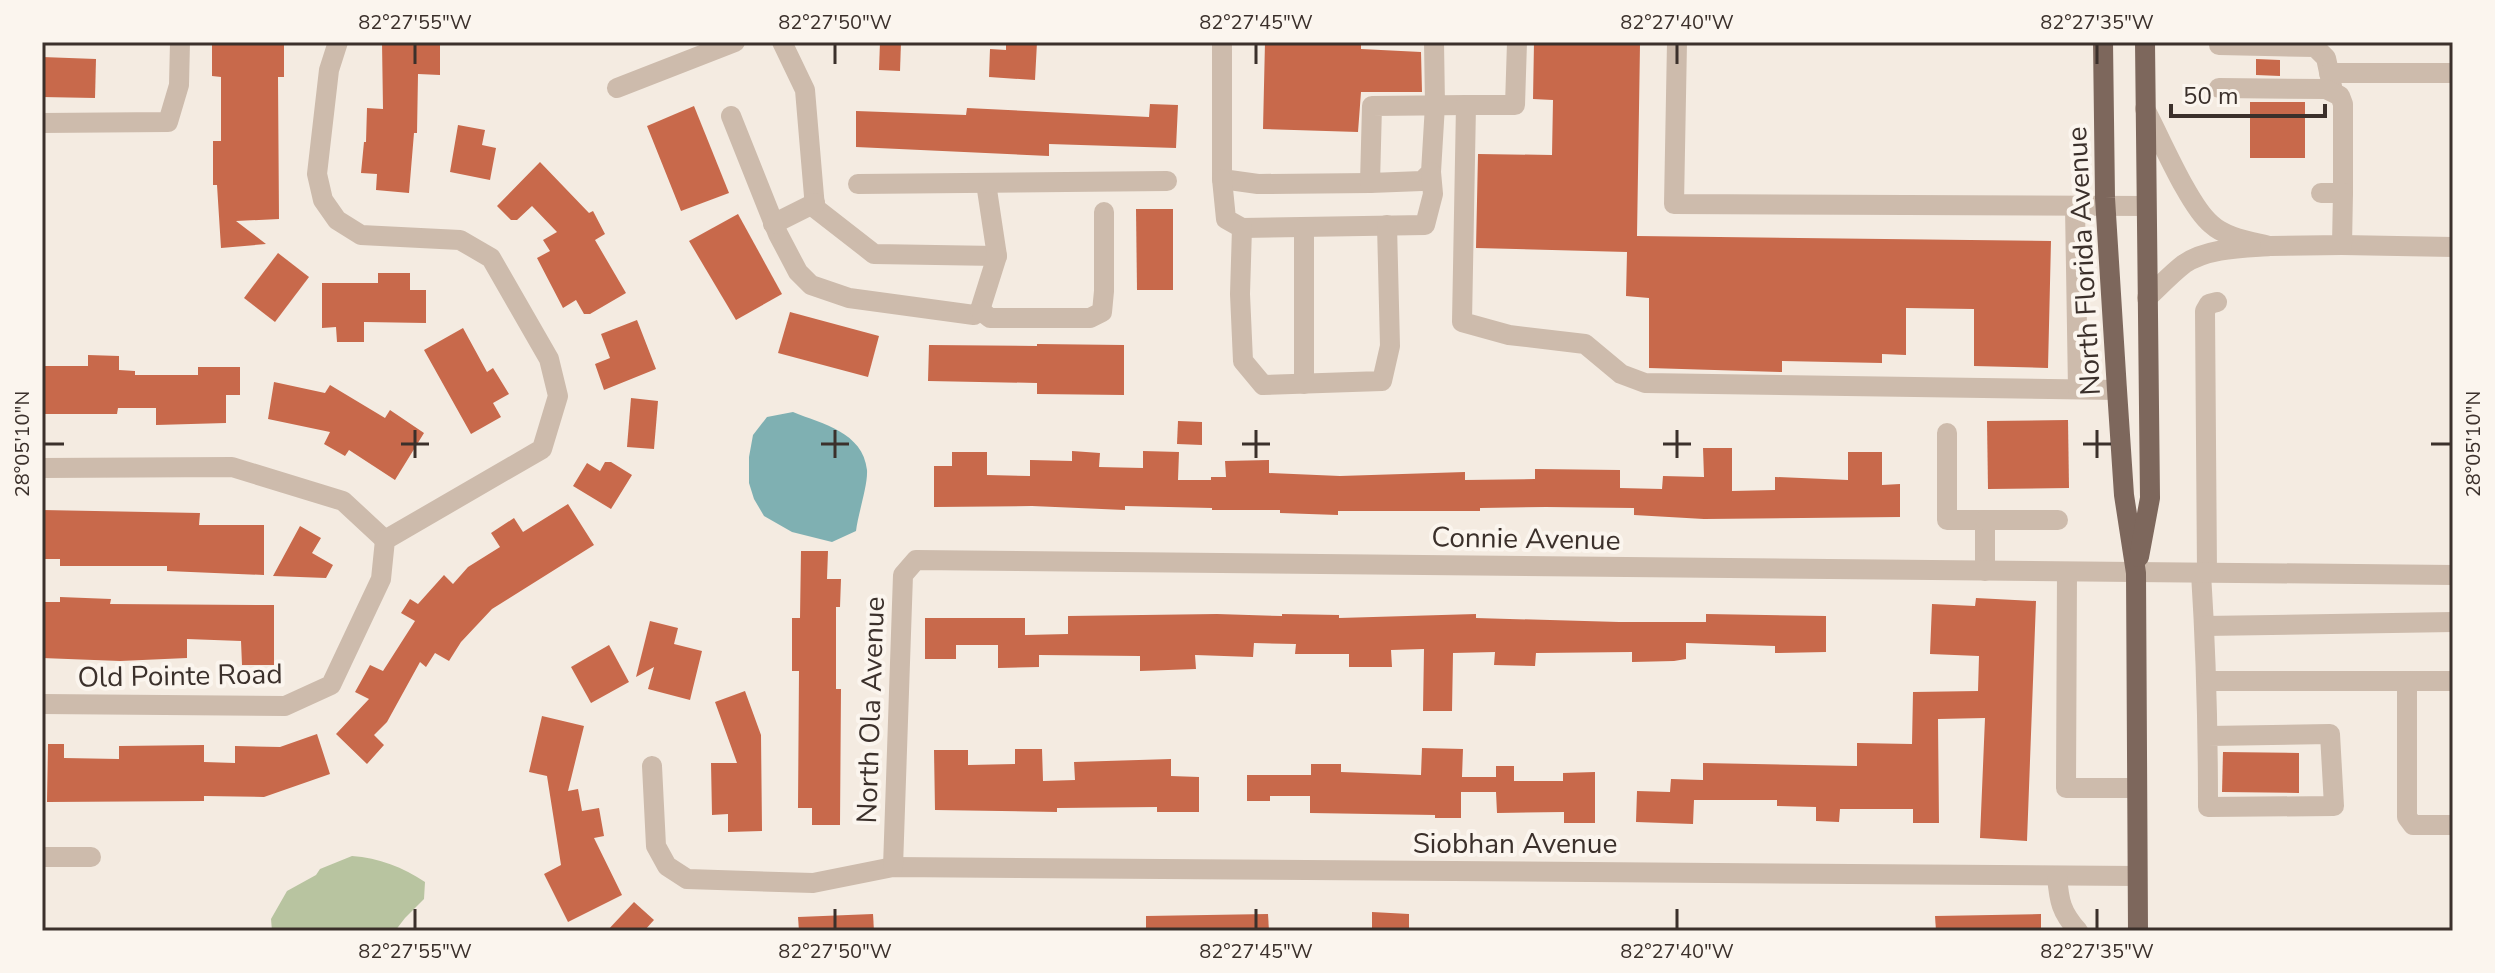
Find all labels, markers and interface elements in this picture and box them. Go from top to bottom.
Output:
text: 82°27'55"W [358,9,472,36]
text: 82°27'50"W [778,9,892,36]
text: 82°27'45"W [1199,9,1313,36]
text: 82°27'40"W [1620,9,1734,36]
text: 82°27'35"W [2040,9,2154,36]
scale bar [2171,68,2325,118]
text: 50 m [2183,80,2239,112]
street label: North Florida Avenue [2058,126,2110,396]
text: 28°05'10"N [9,391,36,497]
text: 28°05'10"N [2460,391,2487,497]
street label: Connie Avenue [1431,518,1621,560]
street label: North Ola Avenue [848,596,894,824]
street label: Old Pointe Road [77,655,283,697]
street label: Siobhan Avenue [1413,825,1617,863]
text: 82°27'55"W [358,938,472,965]
text: 82°27'50"W [778,938,892,965]
text: 82°27'45"W [1199,938,1313,965]
text: 82°27'40"W [1620,938,1734,965]
text: 82°27'35"W [2040,938,2154,965]

